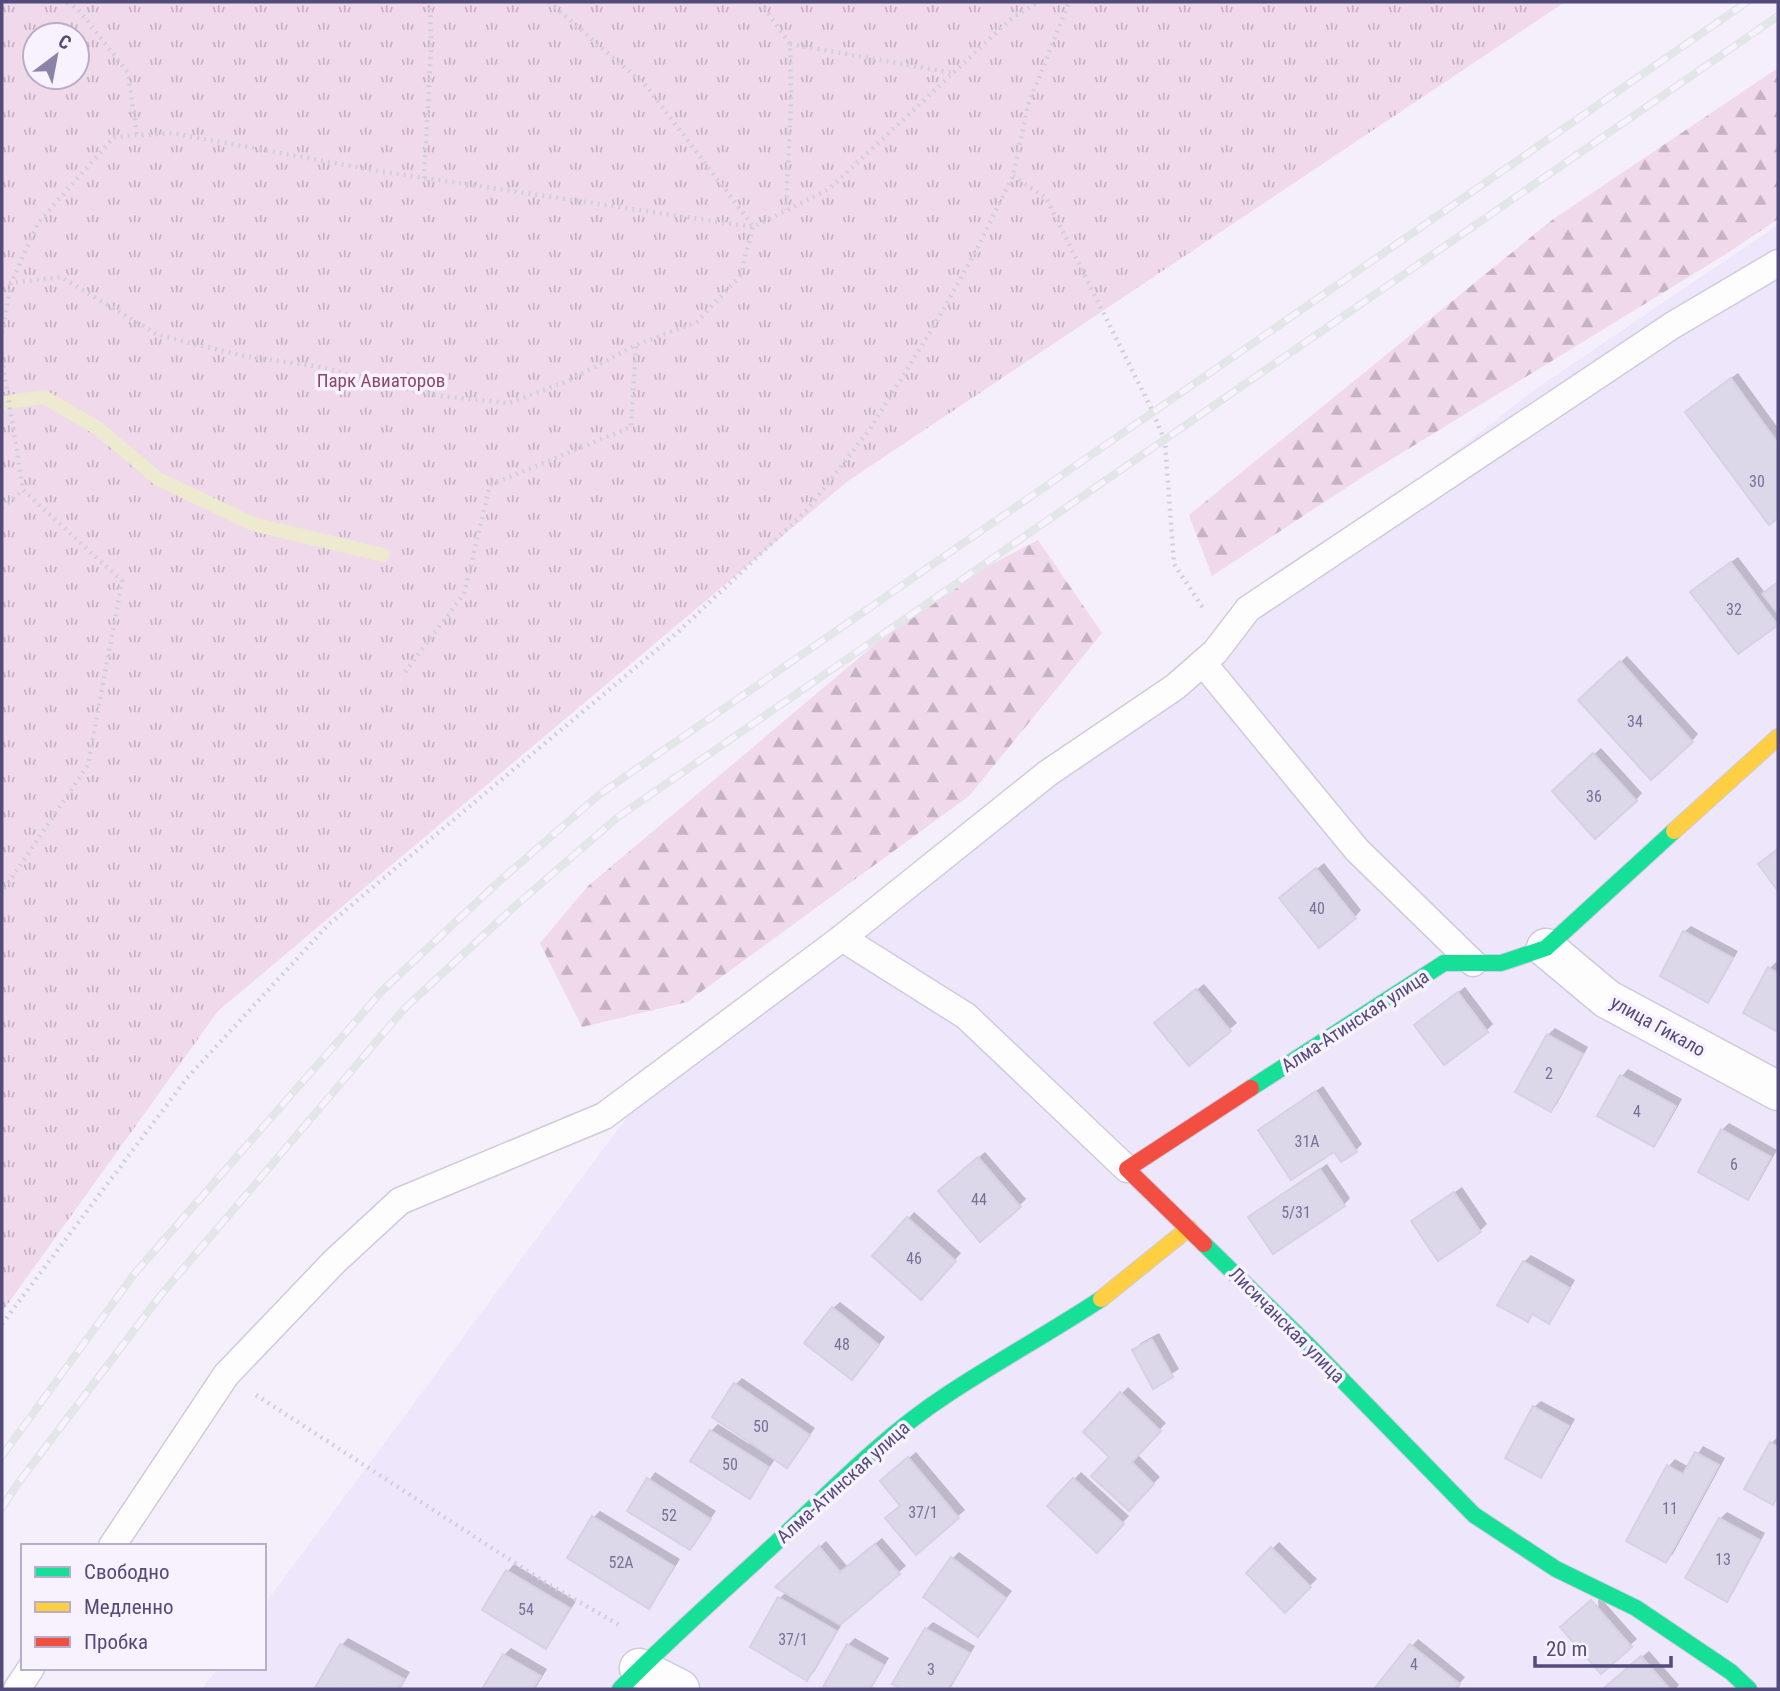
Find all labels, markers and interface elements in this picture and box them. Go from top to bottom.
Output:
north arrow [21,21,91,91]
text: С [54,29,76,55]
park label: Парк Авиаторов [317,369,445,392]
house number: 30 [1749,472,1765,491]
house number: 32 [1726,600,1742,619]
house number: 34 [1627,712,1643,731]
house number: 36 [1586,787,1602,806]
house number: 40 [1309,899,1325,918]
street label: Алма-Атинская улица [1277,965,1433,1077]
street label: улица Гикало [1607,991,1709,1061]
house number: 2 [1545,1064,1553,1083]
house number: 4 [1633,1102,1641,1121]
house number: 31А [1294,1132,1320,1151]
house number: 6 [1730,1155,1738,1174]
house number: 44 [971,1190,987,1209]
house number: 5/31 [1281,1203,1311,1222]
house number: 46 [906,1249,922,1268]
street label: Лисичанская улица [1224,1262,1350,1388]
house number: 48 [834,1335,850,1354]
street label: Алма-Атинская улица [772,1416,914,1548]
house number: 50 [753,1417,769,1436]
house number: 50 [722,1455,738,1474]
house number: 11 [1662,1499,1678,1518]
house number: 37/1 [908,1503,938,1522]
house number: 52 [661,1506,677,1525]
legend [21,1544,266,1670]
house number: 13 [1715,1550,1731,1569]
house number: 52А [608,1553,634,1572]
text: Свободно [84,1560,170,1584]
text: Медленно [84,1595,173,1619]
house number: 54 [518,1600,534,1619]
scale bar [1535,1624,1672,1668]
text: Пробка [84,1630,148,1654]
house number: 37/1 [778,1630,808,1649]
text: 20 m [1546,1637,1587,1661]
house number: 4 [1410,1655,1418,1674]
house number: 3 [927,1660,935,1679]

